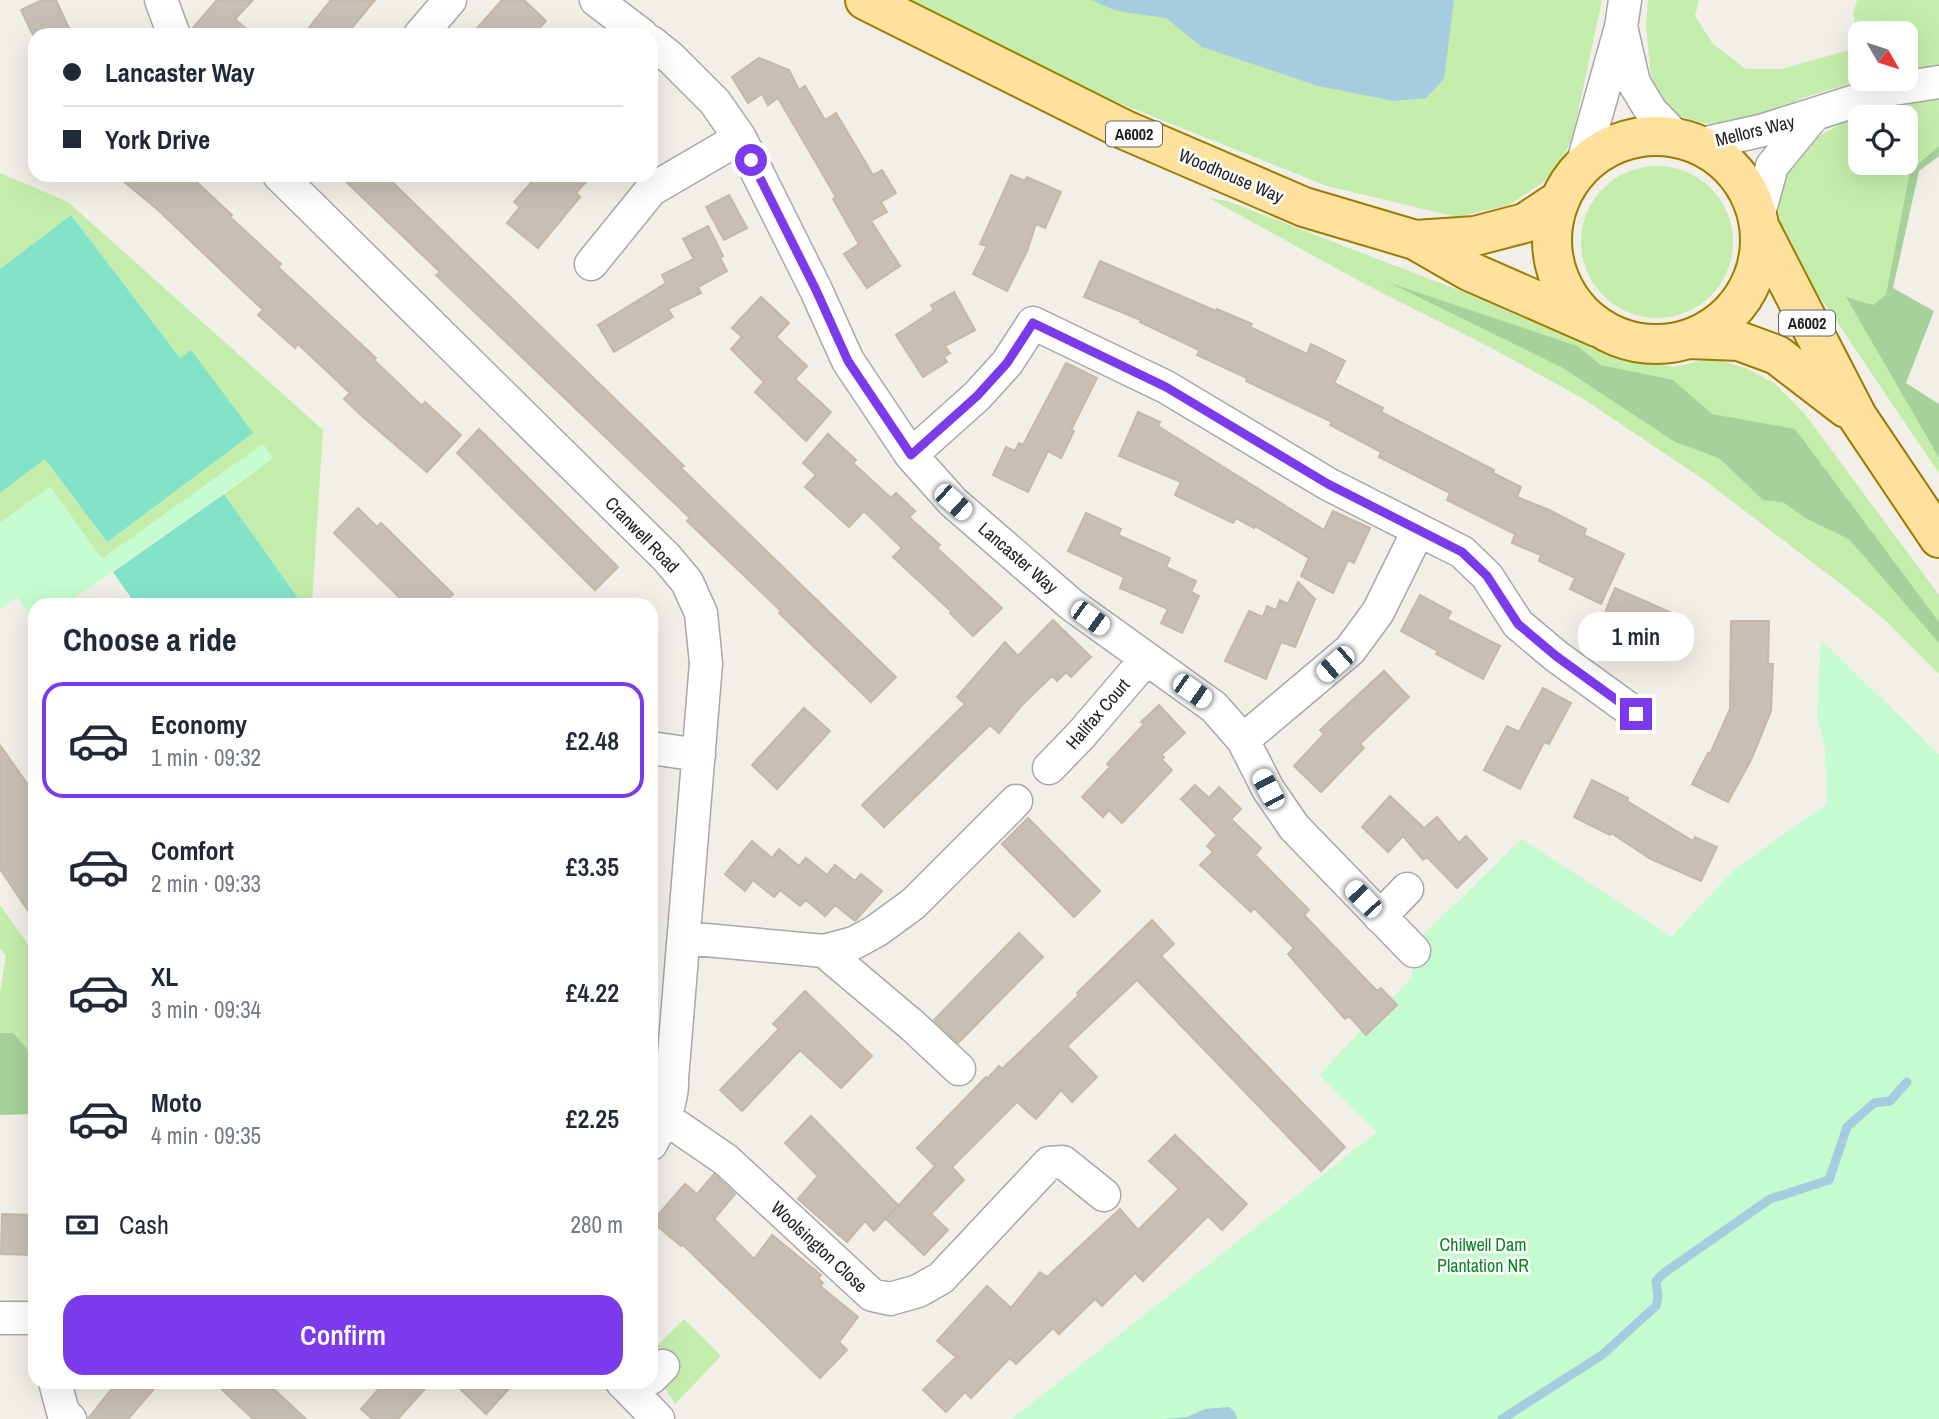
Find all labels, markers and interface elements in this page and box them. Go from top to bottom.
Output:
north arrow [1848,21,1918,91]
map controls [1848,21,1918,175]
text: Lancaster Way [105,55,255,90]
button: locate [1848,105,1918,175]
street label: Mellors Way [1713,108,1798,152]
text: York Drive [105,122,210,157]
road number: A6002 [1106,122,1162,146]
street label: Woodhouse Way [1175,142,1288,209]
route start [735,144,767,176]
road number: A6002 [1779,310,1835,336]
car [931,480,976,524]
street label: Cranwell Road [600,491,685,578]
street label: Lancaster Way [973,516,1064,600]
car [1067,597,1114,639]
callout: 1 min [1578,612,1694,662]
text: Choose a ride [63,618,237,661]
text: 1 min [1612,621,1660,652]
car [1313,642,1358,686]
car [1169,670,1216,712]
street label: Halifax Court [1060,673,1135,754]
route end [1620,698,1652,730]
text: Economy [151,707,247,742]
icon: car [67,709,130,772]
text: £2.48 [566,723,619,758]
text: 1 min · 09:32 [151,742,261,773]
car [1249,766,1288,812]
text: Comfort [151,833,234,868]
icon: car [67,835,130,898]
text: £3.35 [566,849,619,884]
text: 2 min · 09:33 [151,868,261,899]
car [1341,877,1386,921]
text: XL [151,959,178,994]
icon: car [67,961,130,1024]
text: £4.22 [566,975,619,1010]
text: 3 min · 09:34 [151,994,261,1025]
text: Moto [151,1085,202,1120]
icon: car [67,1087,130,1150]
text: £2.25 [566,1101,619,1136]
text: 4 min · 09:35 [151,1120,261,1151]
street label: Woolsington Close [766,1195,873,1298]
icon: cash [63,1206,101,1244]
text: Cash [119,1207,169,1242]
text: 280 m [571,1209,623,1240]
park label: Chilwell Dam Plantation NR [1437,1232,1529,1278]
button: Confirm [63,1295,623,1375]

